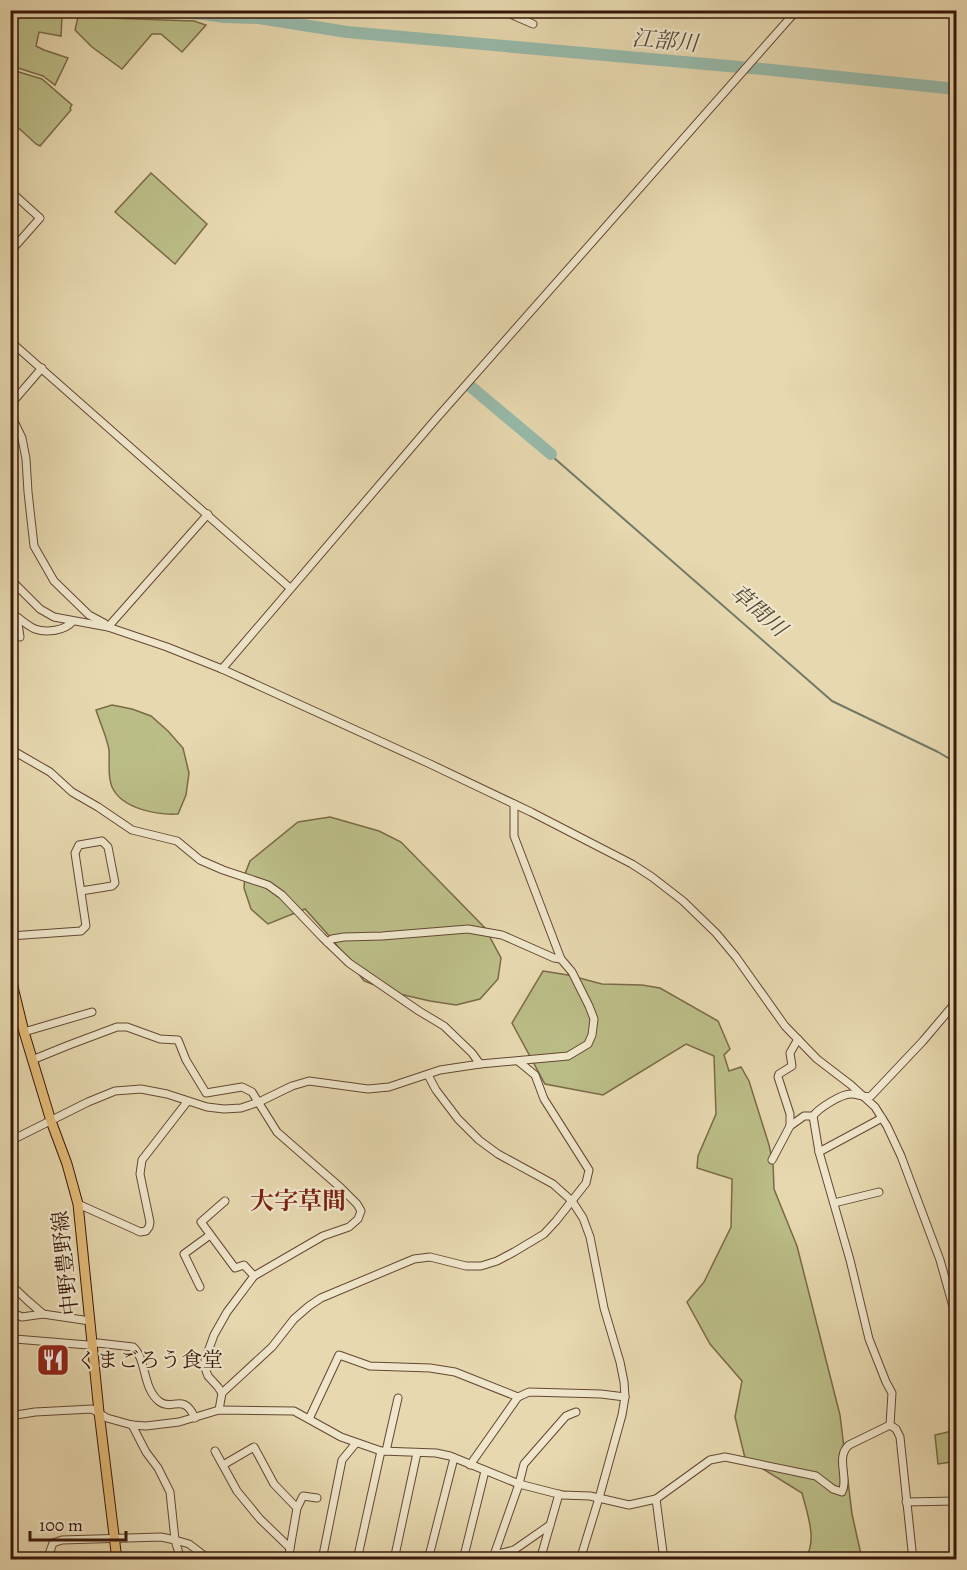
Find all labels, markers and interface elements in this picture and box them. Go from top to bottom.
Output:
water label: 江部川 [631,23,701,59]
water label: 草間川 [724,578,795,645]
district label: 大字草間 [250,1185,346,1217]
street label: 中野豊野線 [46,1209,84,1317]
restaurant icon: くまごろう食堂 [35,1342,71,1378]
place label: くまごろう食堂 [76,1346,223,1374]
scale bar [30,1504,126,1542]
text: 100 m [39,1513,83,1537]

